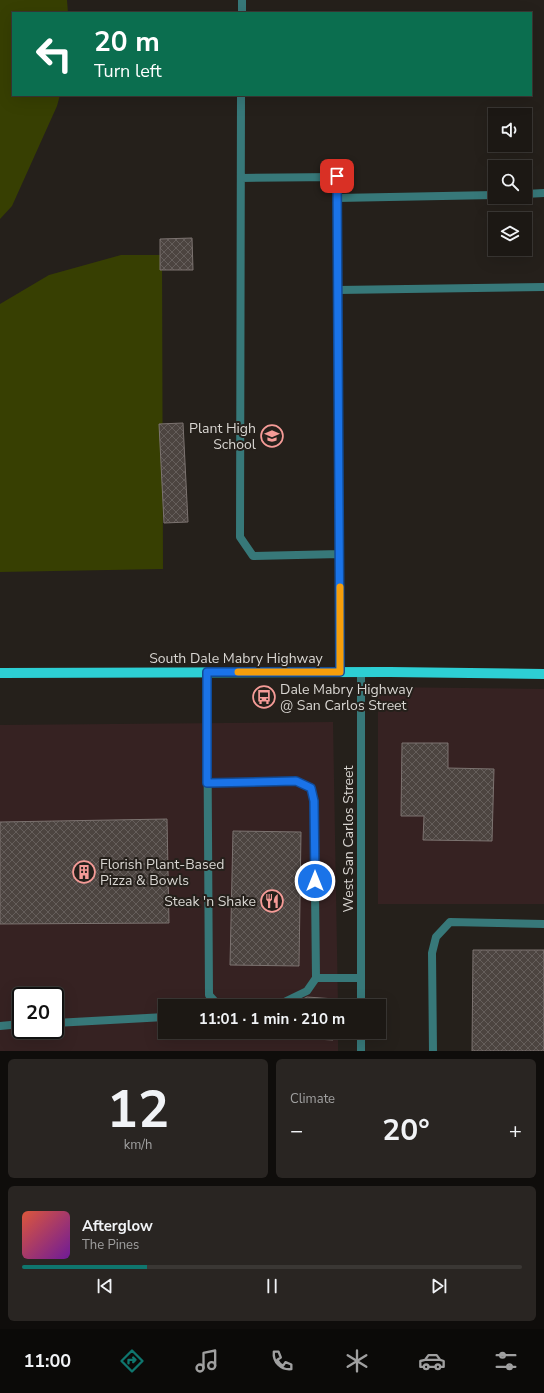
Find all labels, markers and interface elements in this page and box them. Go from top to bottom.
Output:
text: 20 m [94,23,160,61]
icon: left [28,28,80,80]
text: Turn left [94,59,162,83]
map controls [488,108,532,256]
button: sound [488,108,532,152]
pin [320,159,354,193]
button: search [488,160,532,204]
icon: arrive [326,165,348,187]
button: layers [488,212,532,256]
place label: Plant High School [189,419,257,454]
school or university icon: Plant High School [259,423,285,449]
street label: South Dale Mabry Highway [149,649,324,668]
place label: Dale Mabry Highway @ San Carlos Street [280,680,414,715]
bus stop icon: Dale Mabry Highway @ San Carlos Street [251,684,277,710]
street label: West San Carlos Street [339,766,358,912]
place label: Florish Plant-Based Pizza & Bowls [100,855,224,890]
building icon: Florish Plant-Based Pizza & Bowls [71,859,97,885]
position arrow [294,860,336,902]
restaurant icon: Steak 'n Shake [259,888,285,914]
place label: Steak 'n Shake [164,892,256,911]
speed limit sign: 20 [12,987,64,1039]
text: 11:01 · 1 min · 210 m [199,1009,345,1029]
text: 12 [107,1074,169,1145]
text: Climate [290,1090,335,1108]
text: 20° [382,1110,430,1151]
text: − [290,1116,303,1146]
text: + [509,1116,522,1146]
text: km/h [124,1136,152,1154]
text: Afterglow [82,1216,153,1236]
text: The Pines [82,1236,139,1254]
icon: previous [94,1275,116,1297]
icon: pause [261,1275,283,1297]
icon: next [428,1275,450,1297]
icon: directions [118,1347,146,1375]
icon: music [193,1347,221,1375]
icon: phone [268,1347,296,1375]
icon: climate [343,1347,371,1375]
icon: car [418,1347,446,1375]
icon: filters [492,1347,520,1375]
text: 11:00 [23,1349,71,1373]

